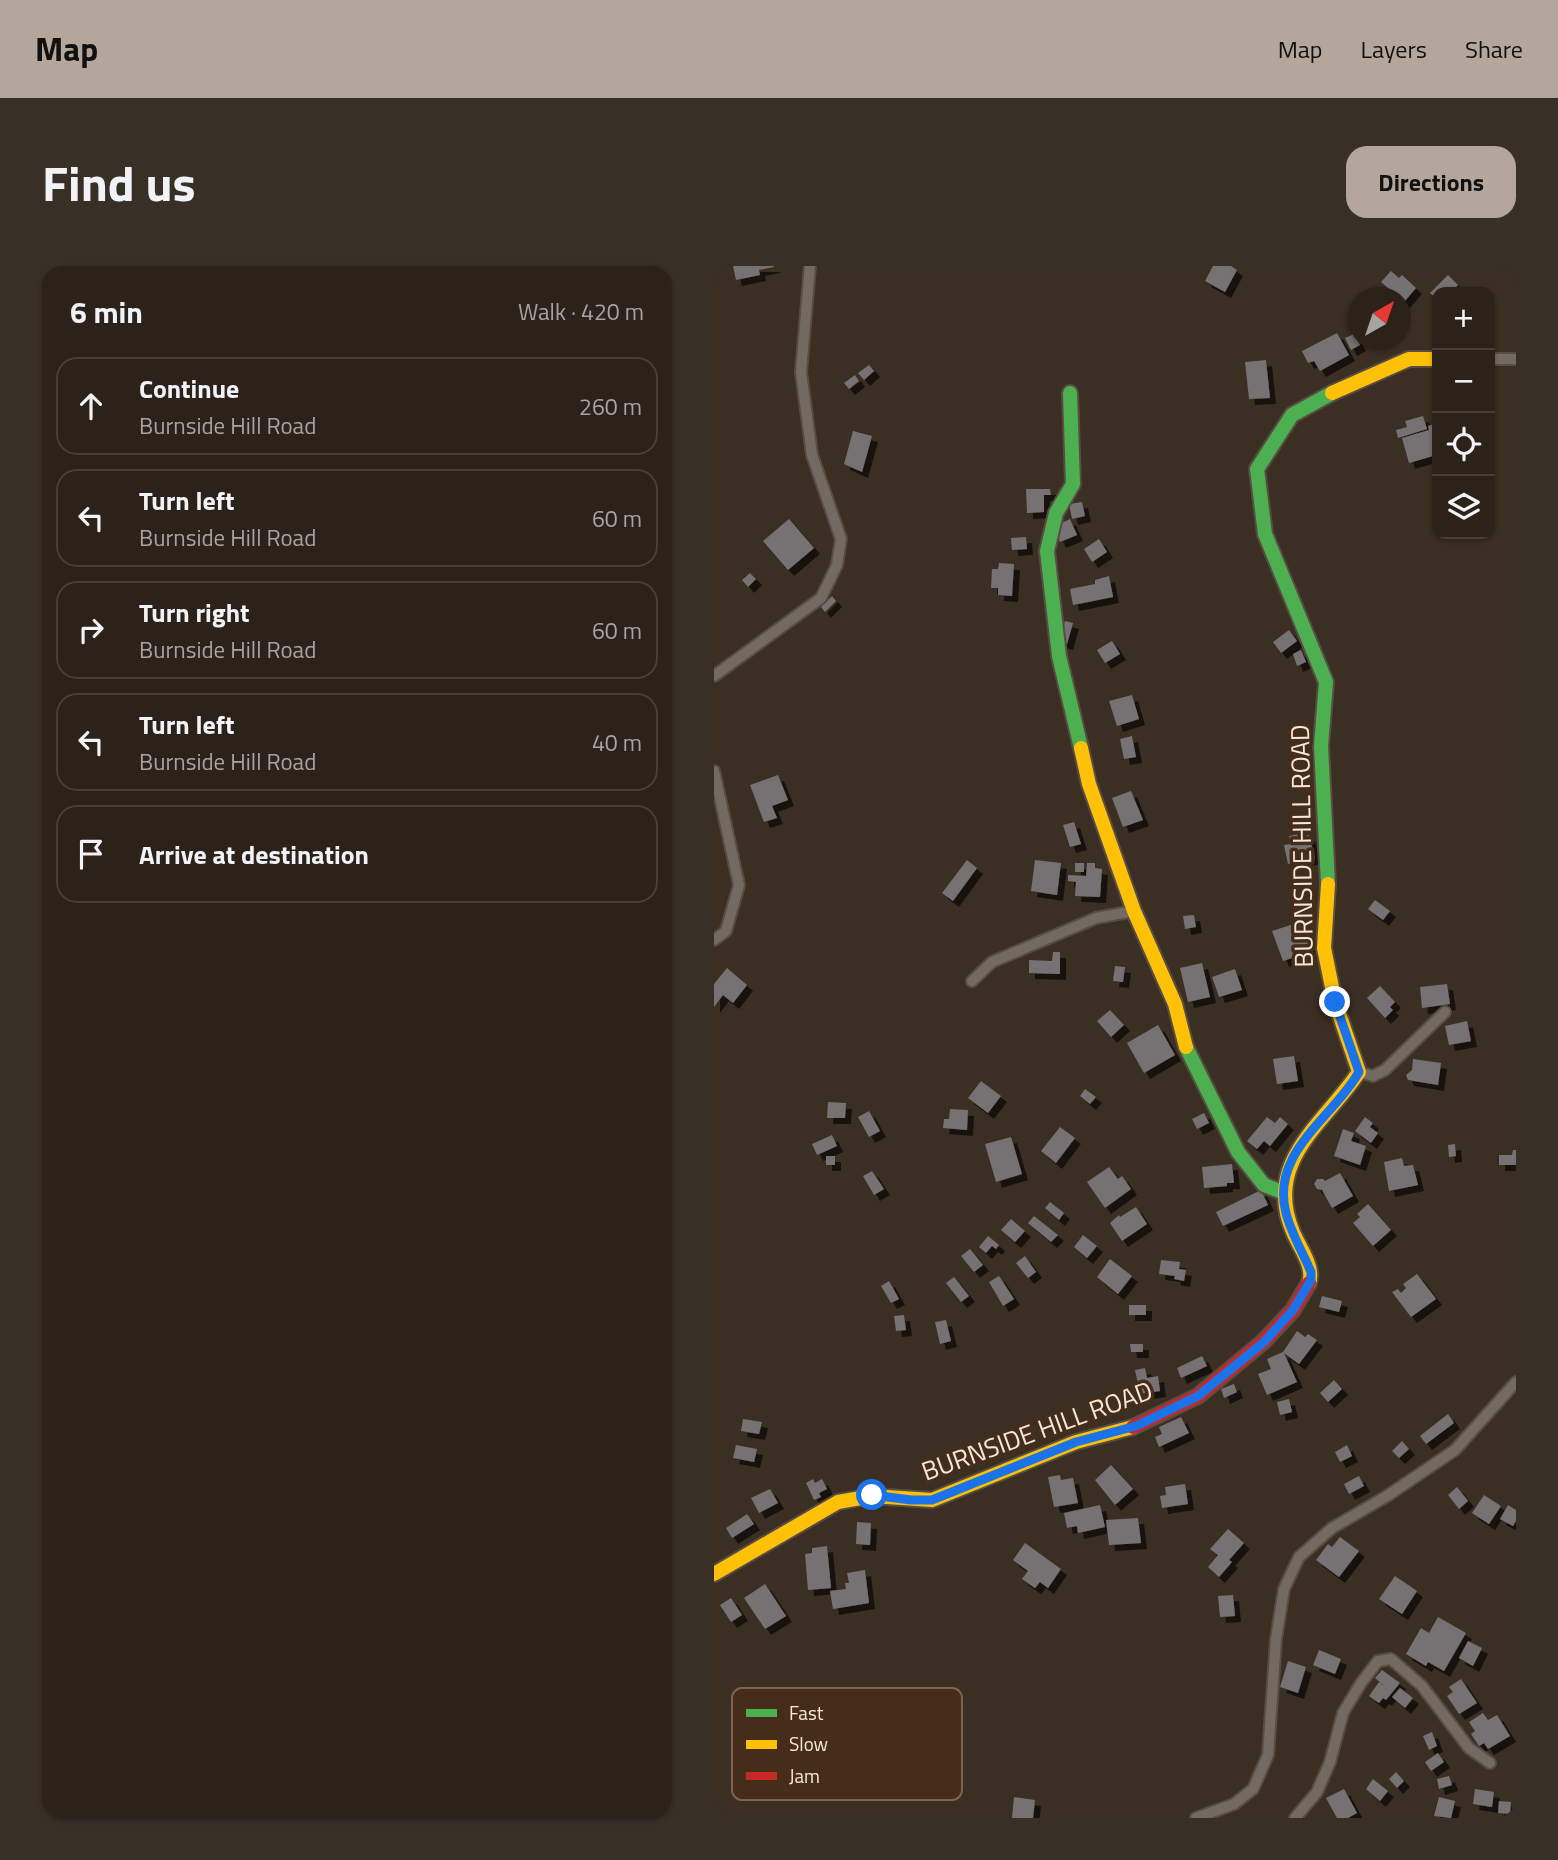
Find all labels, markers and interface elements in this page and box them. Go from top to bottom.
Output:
text: Map [35,24,98,74]
text: Map [1278,31,1323,67]
text: Layers [1361,31,1427,67]
text: Share [1465,31,1523,67]
text: Find us [42,145,196,220]
button: Directions [1346,146,1516,218]
north arrow [1348,287,1411,350]
map controls [1432,287,1495,539]
button: + [1432,287,1495,350]
text: 6 min [70,289,143,335]
text: Walk · 420 m [518,294,644,329]
button: − [1432,350,1495,413]
text: Continue [139,369,239,408]
icon: ahead [72,387,110,425]
text: 260 m [579,389,642,424]
text: Burnside Hill Road [139,408,316,443]
button: locate [1432,413,1495,476]
button: layers [1432,476,1495,539]
text: Turn left [139,481,234,520]
icon: left [72,499,110,537]
text: 60 m [592,501,642,536]
text: Burnside Hill Road [139,520,316,555]
text: Turn right [139,593,250,632]
icon: right [72,611,110,649]
text: 60 m [592,613,642,648]
text: Burnside Hill Road [139,632,316,667]
text: Turn left [139,705,234,744]
icon: left [72,723,110,761]
street label: BURNSIDE HILL ROAD [1280,724,1323,968]
text: 40 m [592,725,642,760]
text: Burnside Hill Road [139,744,316,779]
icon: arrive [72,835,110,873]
text: Arrive at destination [139,835,369,874]
route end [1319,986,1350,1017]
street label: BURNSIDE HILL ROAD [916,1371,1158,1490]
route start [856,1479,887,1510]
legend [732,1688,962,1800]
text: Fast [789,1698,824,1727]
text: Slow [789,1729,828,1758]
text: Jam [789,1761,820,1790]

